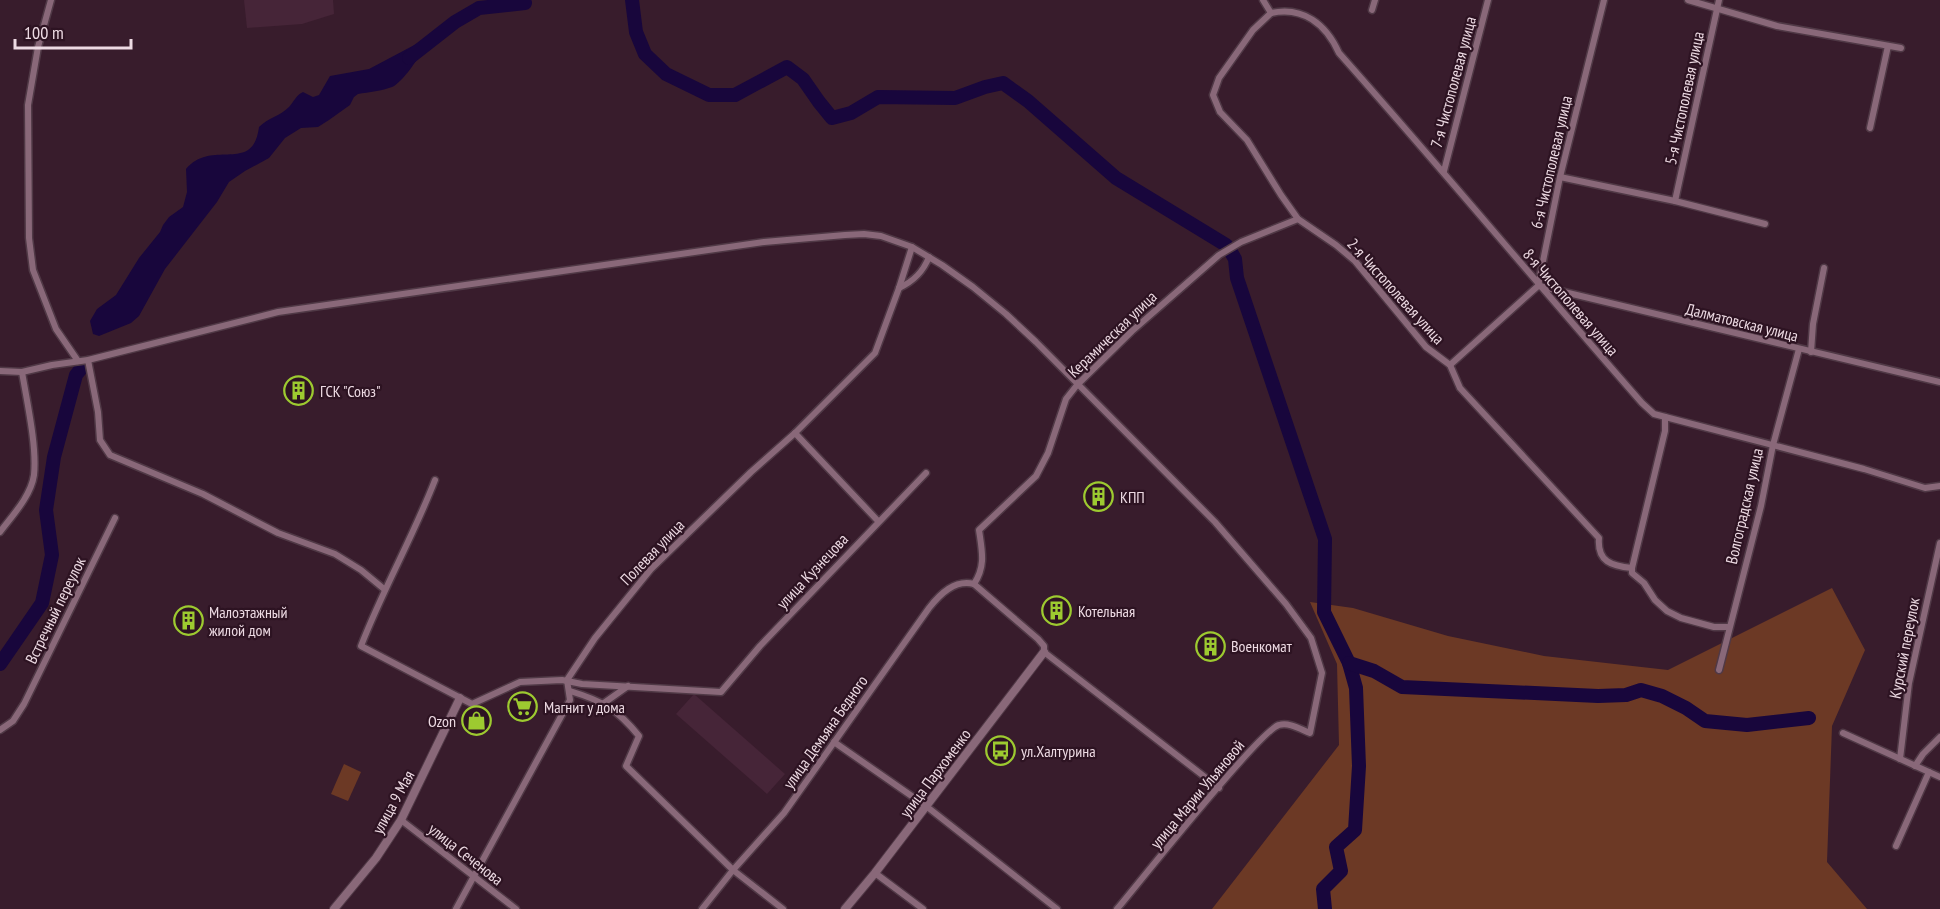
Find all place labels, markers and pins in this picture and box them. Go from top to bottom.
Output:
building icon: ГСК "Союз" [283,375,315,407]
place label: ГСК "Союз" [320,381,380,401]
building icon: КПП [1083,481,1115,513]
place label: КПП [1120,487,1145,507]
building icon: Котельная [1041,595,1073,627]
place label: Котельная [1078,601,1135,621]
place label: Малоэтажный жилой дом [209,602,287,640]
building icon: Малоэтажный жилой дом [172,605,204,637]
building icon: Военкомат [1194,630,1226,662]
place label: Военкомат [1231,636,1293,656]
supermarket icon: Магнит у дома [507,691,539,723]
place label: Магнит у дома [544,697,625,717]
shop icon: Ozon [461,705,493,737]
place label: Ozon [428,711,456,731]
bus stop icon: ул.Халтурина [984,735,1016,767]
place label: ул.Халтурина [1021,741,1096,761]

